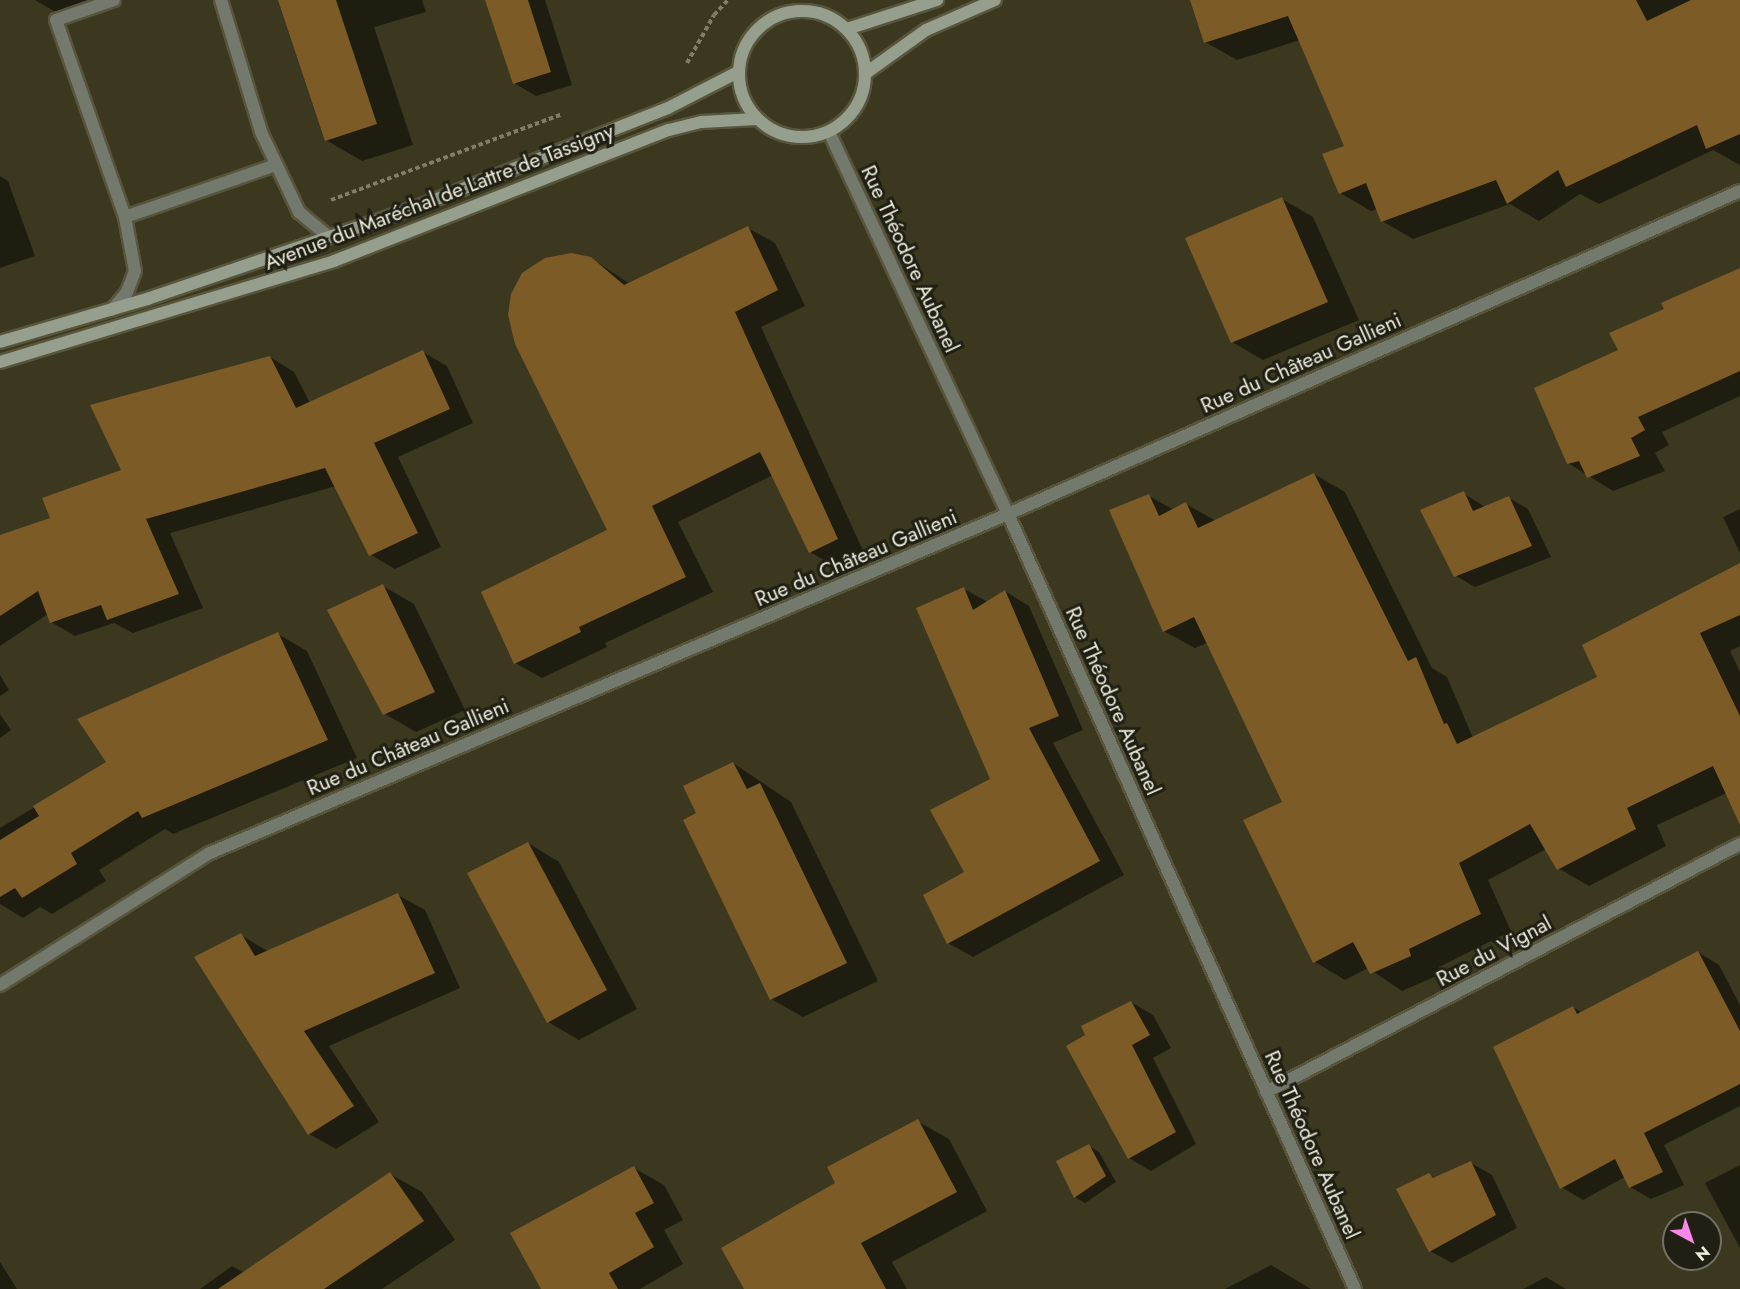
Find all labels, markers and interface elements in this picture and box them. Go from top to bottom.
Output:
street label: Avenue du Maréchal de Lattre de Tassigny [261,119,617,275]
street label: Rue Théodore Aubanel [856,161,964,357]
street label: Rue du Château Gallieni [1197,307,1405,419]
street label: Rue du Château Gallieni [751,504,961,612]
street label: Rue Théodore Aubanel [1060,603,1166,799]
street label: Rue du Château Gallieni [303,693,513,801]
street label: Rue du Vignal [1432,910,1556,992]
street label: Rue Théodore Aubanel [1259,1047,1365,1243]
north arrow [1662,1211,1722,1271]
text: N [1690,1241,1715,1267]

